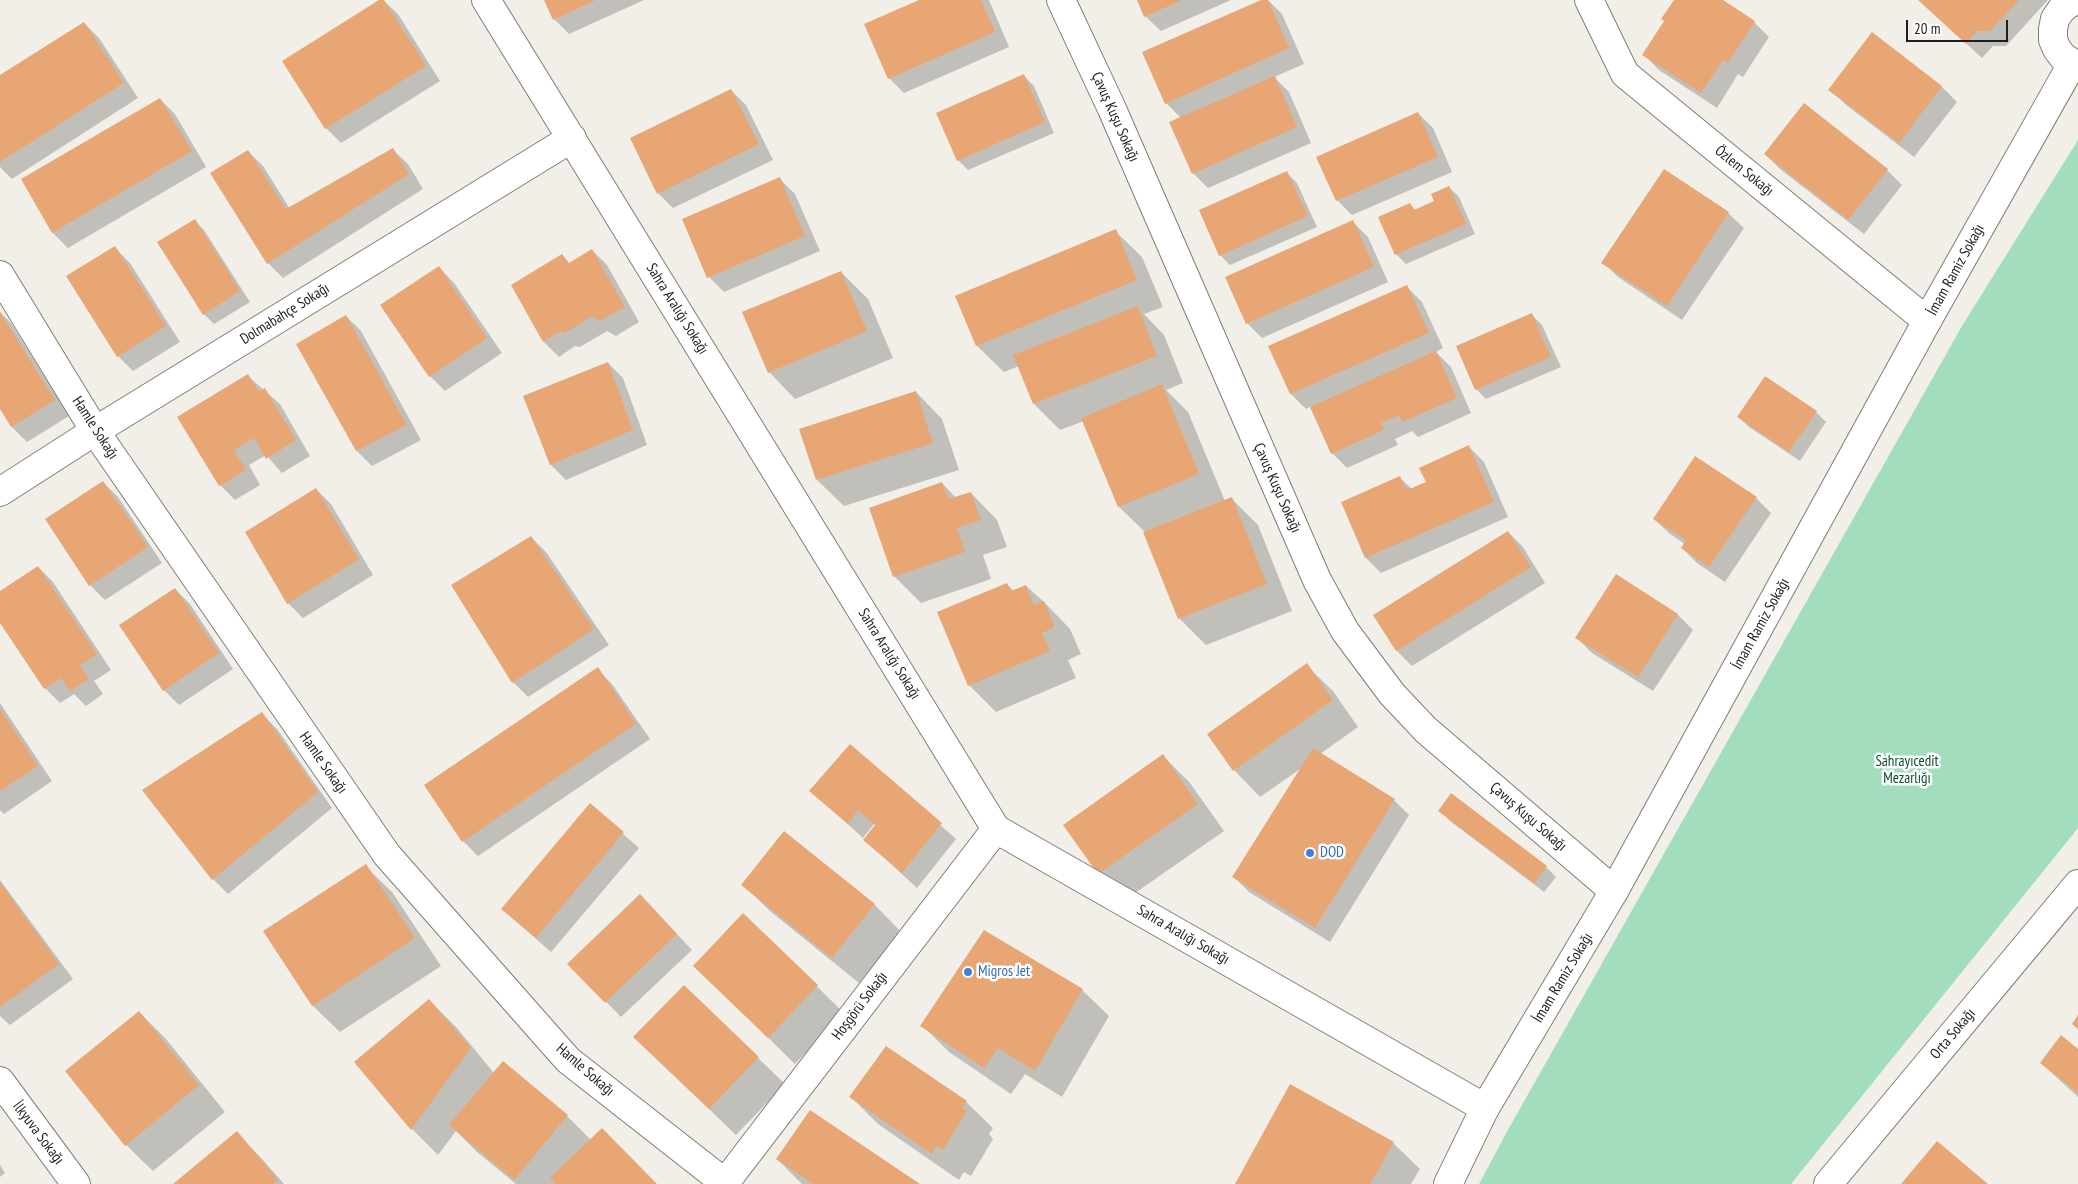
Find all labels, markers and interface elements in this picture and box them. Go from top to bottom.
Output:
scale bar [1908,10,2010,42]
text: 20 m [1914,19,1940,38]
street label: Çavuş Kuşu Sokağı [1087,69,1143,165]
street label: Özlem Sokağı [1711,142,1777,200]
street label: İmam Ramiz Sokağı [1924,221,1988,319]
street label: Sahra Aralığı Sokağı [642,260,712,358]
street label: Dolmabahçe Sokağı [237,279,333,349]
street label: Hamle Sokağı [68,393,122,463]
street label: Çavuş Kuşu Sokağı [1249,440,1305,536]
street label: İmam Ramiz Sokağı [1729,575,1793,673]
street label: Sahra Aralığı Sokağı [854,605,924,703]
street label: Hamle Sokağı [295,729,351,797]
park label: Sahrayıcedit Mezarlığı [1875,753,1939,788]
street label: Çavuş Kuşu Sokağı [1486,779,1570,855]
place label: DOD [1320,844,1344,862]
marker: DOD [1304,847,1316,859]
street label: Sahra Aralığı Sokağı [1134,901,1232,969]
street label: İmam Ramiz Sokağı [1529,930,1597,1026]
place label: Migros Jet [978,963,1030,981]
marker: Migros Jet [962,966,974,978]
street label: Hoşgörü Sokağı [828,968,892,1044]
street label: Orta Sokağı [1927,1005,1979,1063]
street label: Hamle Sokağı [552,1040,618,1100]
street label: İlkyuva Sokağı [8,1098,68,1168]

